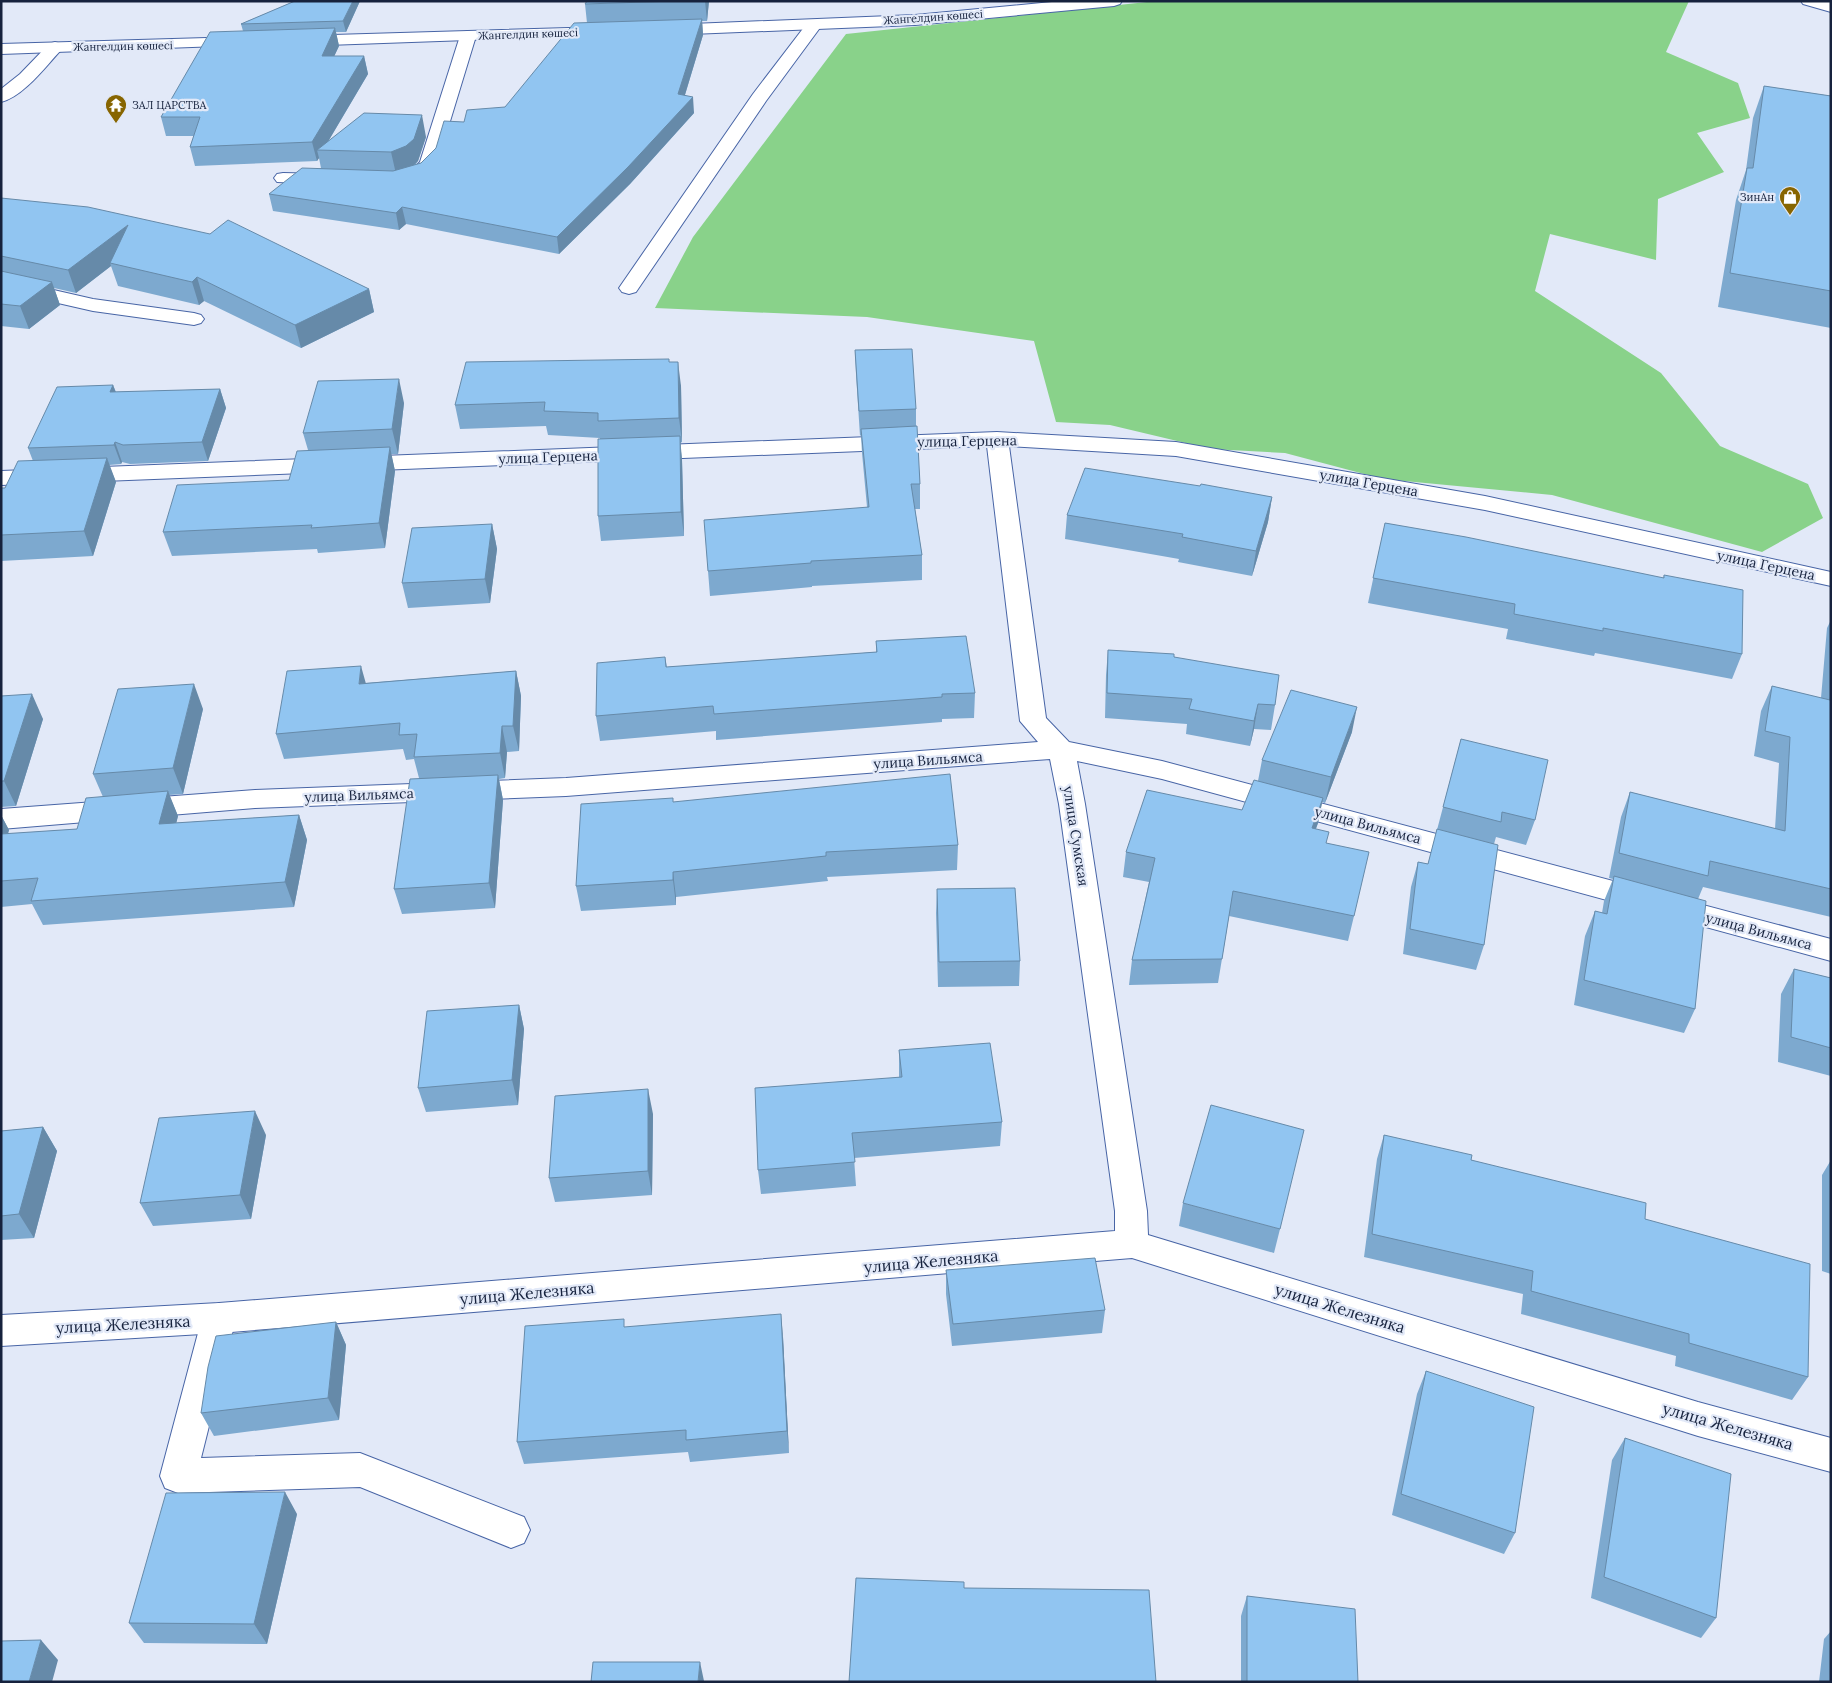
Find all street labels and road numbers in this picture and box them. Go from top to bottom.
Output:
street label: Жангелдин көшесі [883,7,983,27]
street label: Жангелдин көшесі [478,25,578,43]
street label: Жангелдин көшесі [73,38,173,54]
street label: улица Герцена [917,431,1017,451]
street label: улица Герцена [498,446,598,468]
street label: улица Герцена [1318,465,1420,501]
street label: улица Герцена [1715,546,1817,584]
street label: улица Вильямса [873,747,983,773]
street label: улица Вильямса [304,784,414,806]
street label: улица Сумская [1059,785,1093,887]
street label: улица Вильямса [1313,802,1423,848]
street label: улица Вильямса [1704,908,1814,954]
street label: улица Железняка [863,1245,999,1277]
street label: улица Железняка [459,1277,595,1309]
street label: улица Железняка [1272,1279,1408,1337]
street label: улица Железняка [55,1310,191,1338]
street label: улица Железняка [1660,1398,1796,1454]

